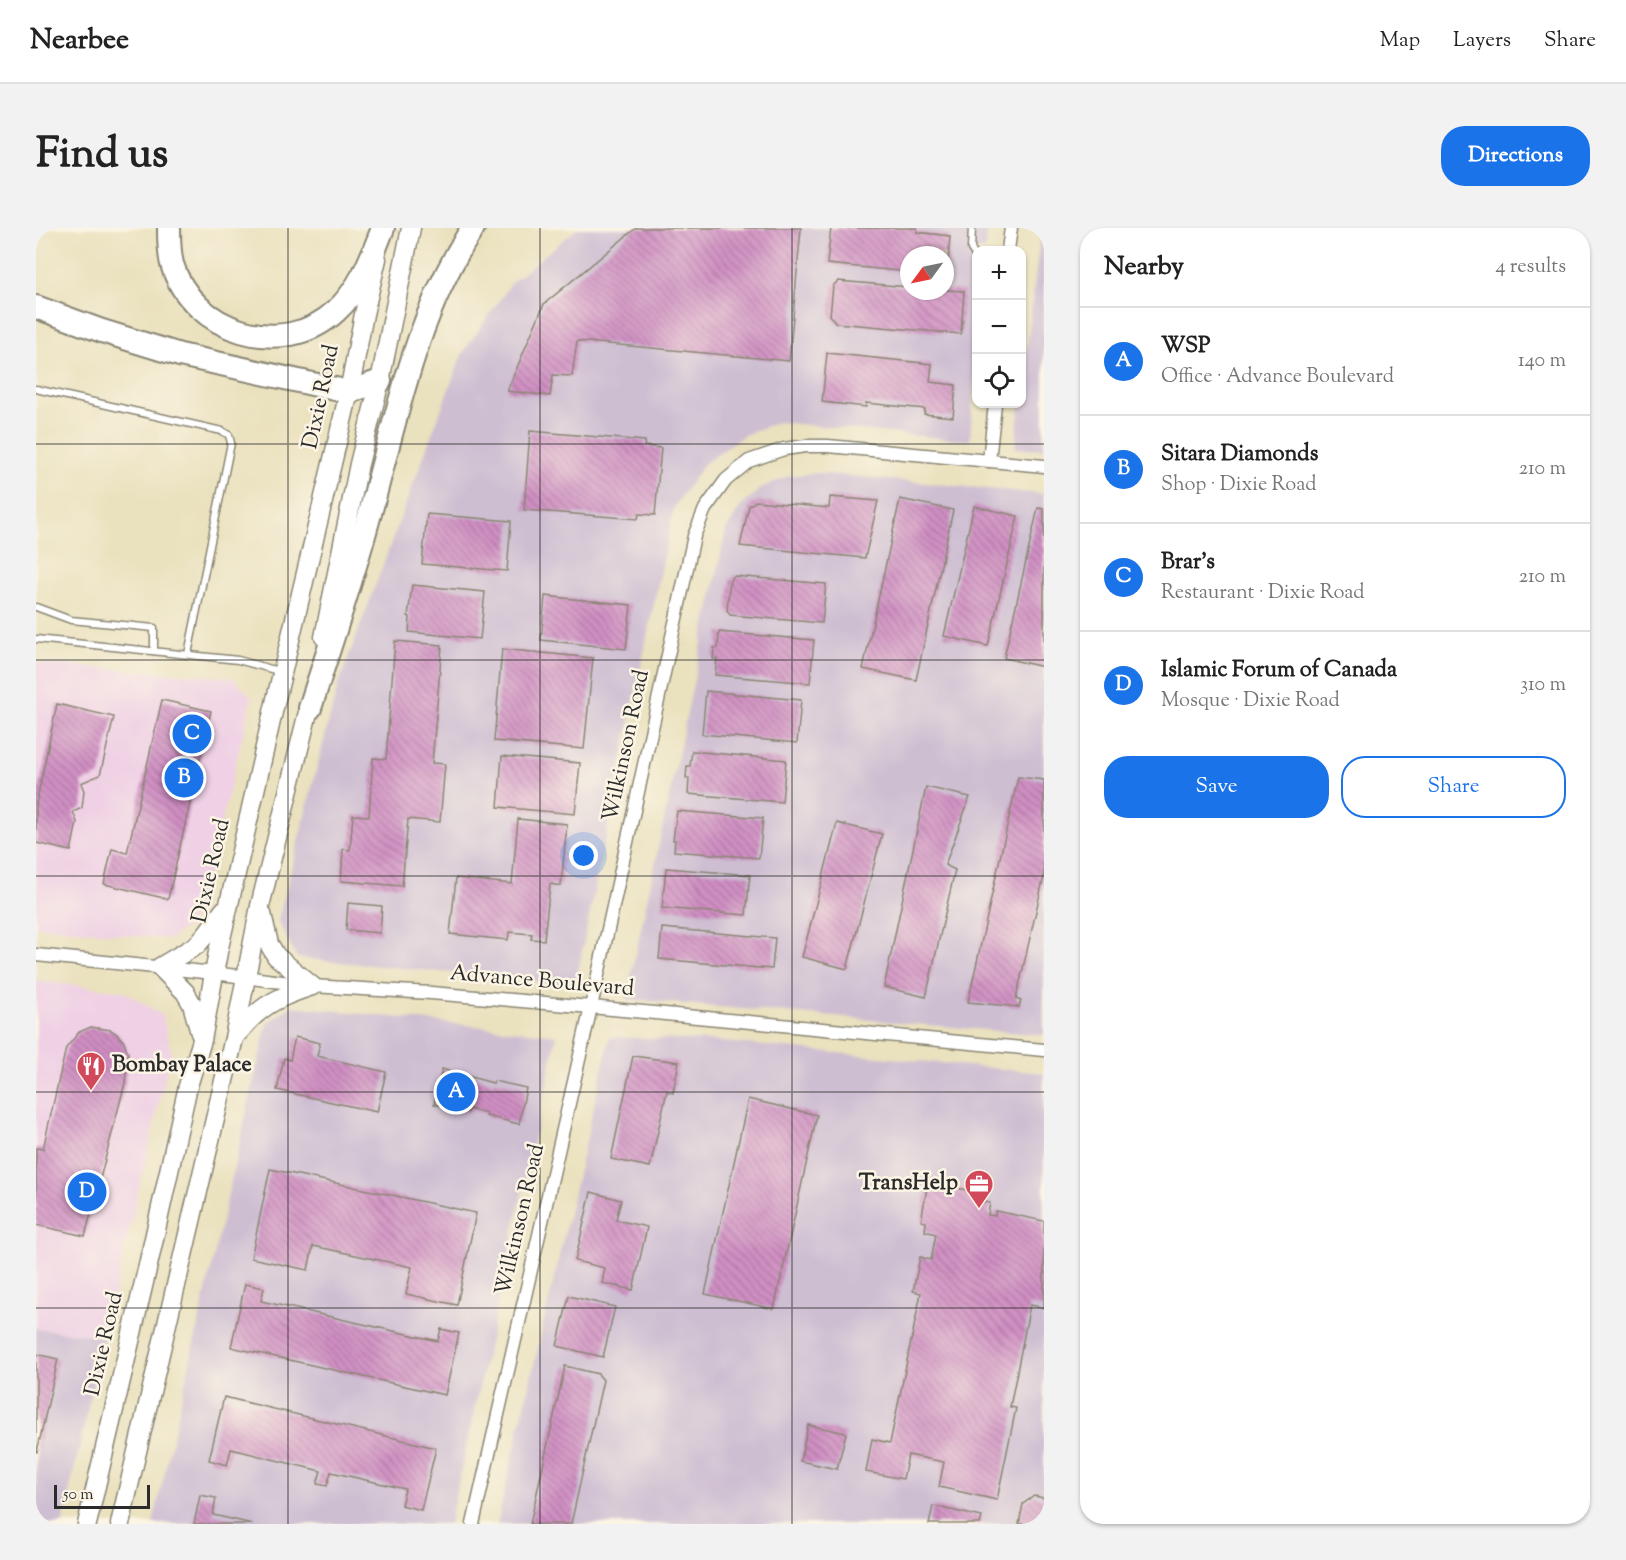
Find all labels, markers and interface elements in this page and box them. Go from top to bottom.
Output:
text: Nearbee [30,21,129,61]
text: Map [1380,26,1420,56]
text: Layers [1453,26,1511,56]
text: Share [1544,26,1596,56]
text: Find us [36,126,168,186]
button: Directions [1441,126,1590,186]
north arrow [900,246,954,300]
map controls [972,246,1026,408]
button: + [972,246,1026,300]
text: Nearby [1104,249,1184,286]
text: 4 results [1495,253,1566,282]
button: − [972,300,1026,354]
text: WSP [1161,331,1210,363]
street label: Dixie Road [295,342,349,452]
text: A [1115,347,1132,376]
text: 140 m [1518,347,1566,376]
button: locate [972,354,1026,408]
text: Office · Advance Boulevard [1161,363,1394,392]
text: Sitara Diamonds [1161,439,1318,471]
text: B [1117,455,1130,484]
text: 210 m [1519,455,1566,484]
text: Shop · Dixie Road [1161,471,1316,500]
text: Brar's [1161,547,1215,579]
text: C [1115,563,1132,592]
text: 210 m [1519,563,1566,592]
text: Restaurant · Dixie Road [1161,579,1365,608]
text: Islamic Forum of Canada [1161,655,1397,687]
street label: Wilkinson Road [595,667,659,825]
text: D [1116,671,1131,700]
text: 310 m [1520,671,1566,700]
text: Mosque · Dixie Road [1161,687,1340,716]
pin: C [172,712,212,756]
pin: B [164,756,204,800]
button: Save [1104,756,1329,818]
button: Share [1341,756,1566,818]
street label: Dixie Road [184,816,240,926]
your location [569,841,598,870]
street label: Advance Boulevard [449,958,635,1006]
restaurant icon: Bombay Palace [75,1050,107,1092]
place label: Bombay Palace [112,1050,252,1082]
pin: A [436,1070,476,1114]
street label: Wilkinson Road [488,1141,554,1299]
place label: TransHelp [859,1168,958,1200]
office icon: TransHelp [963,1168,995,1210]
pin: D [68,1170,106,1214]
street label: Dixie Road [77,1289,133,1399]
scale bar [54,1482,150,1510]
text: 50 m [63,1484,94,1507]

